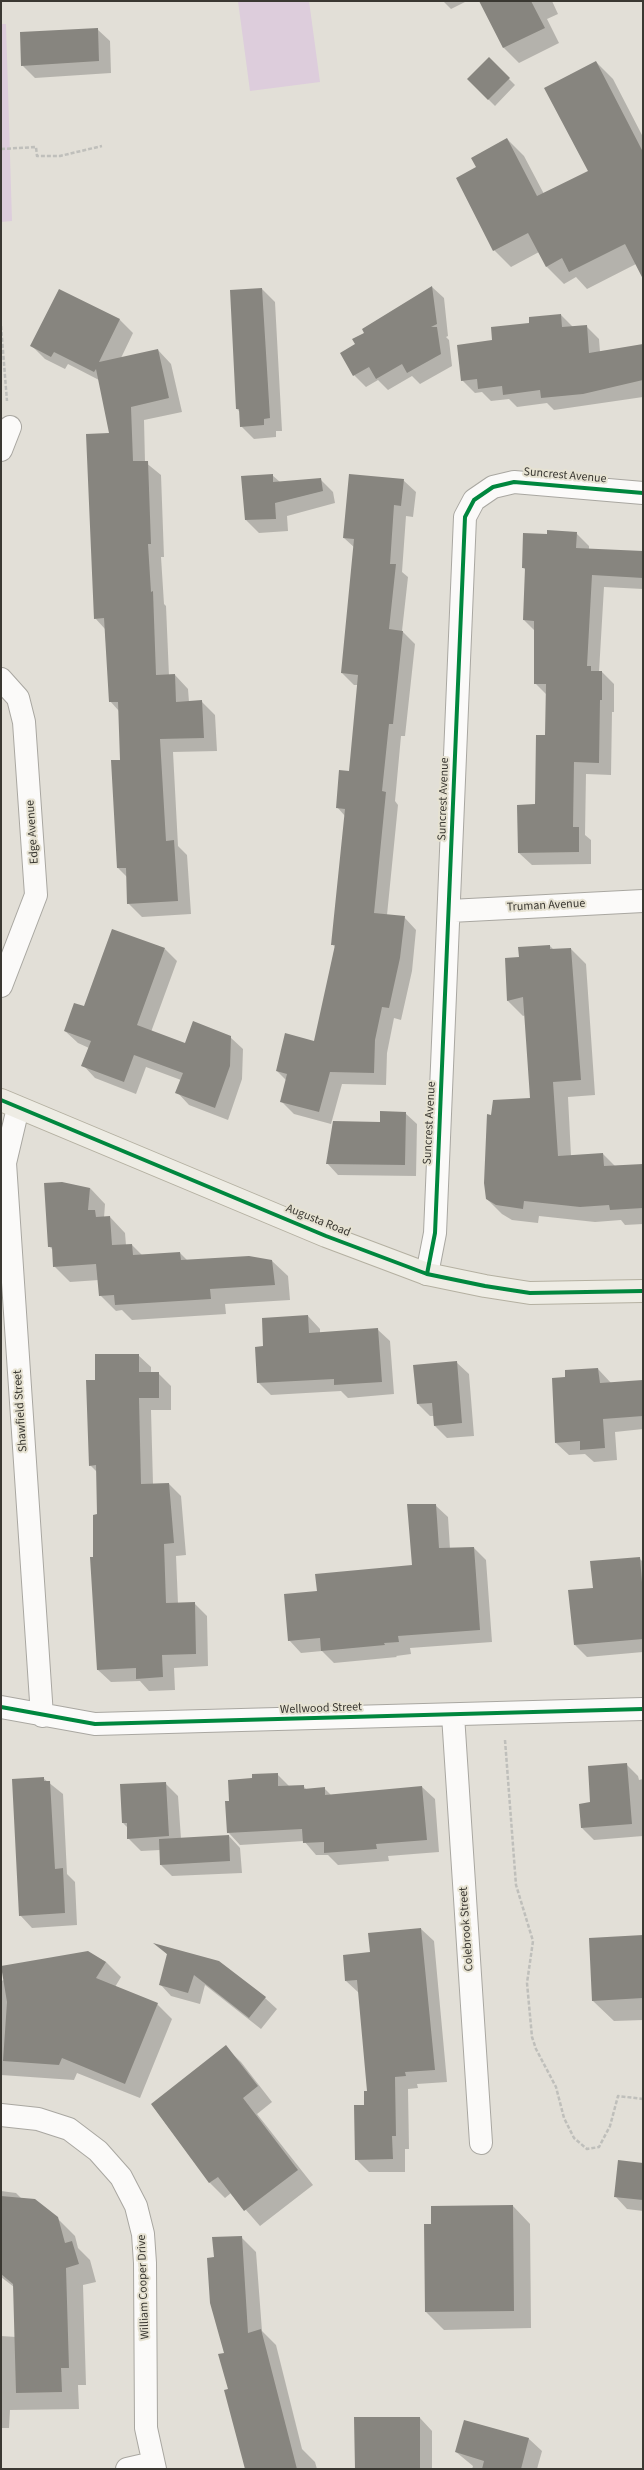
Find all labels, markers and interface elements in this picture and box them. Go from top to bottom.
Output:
street label: Suncrest Avenue [523,465,607,487]
street label: Suncrest Avenue [435,757,453,841]
street label: Edge Avenue [24,800,42,864]
street label: Truman Avenue [506,897,586,915]
street label: Suncrest Avenue [421,1081,439,1165]
street label: Augusta Road [284,1202,352,1240]
street label: Shawfield Street [11,1369,31,1453]
street label: Wellwood Street [280,1700,362,1718]
street label: Colebrook Street [457,1886,477,1972]
street label: William Cooper Drive [135,2234,153,2340]

